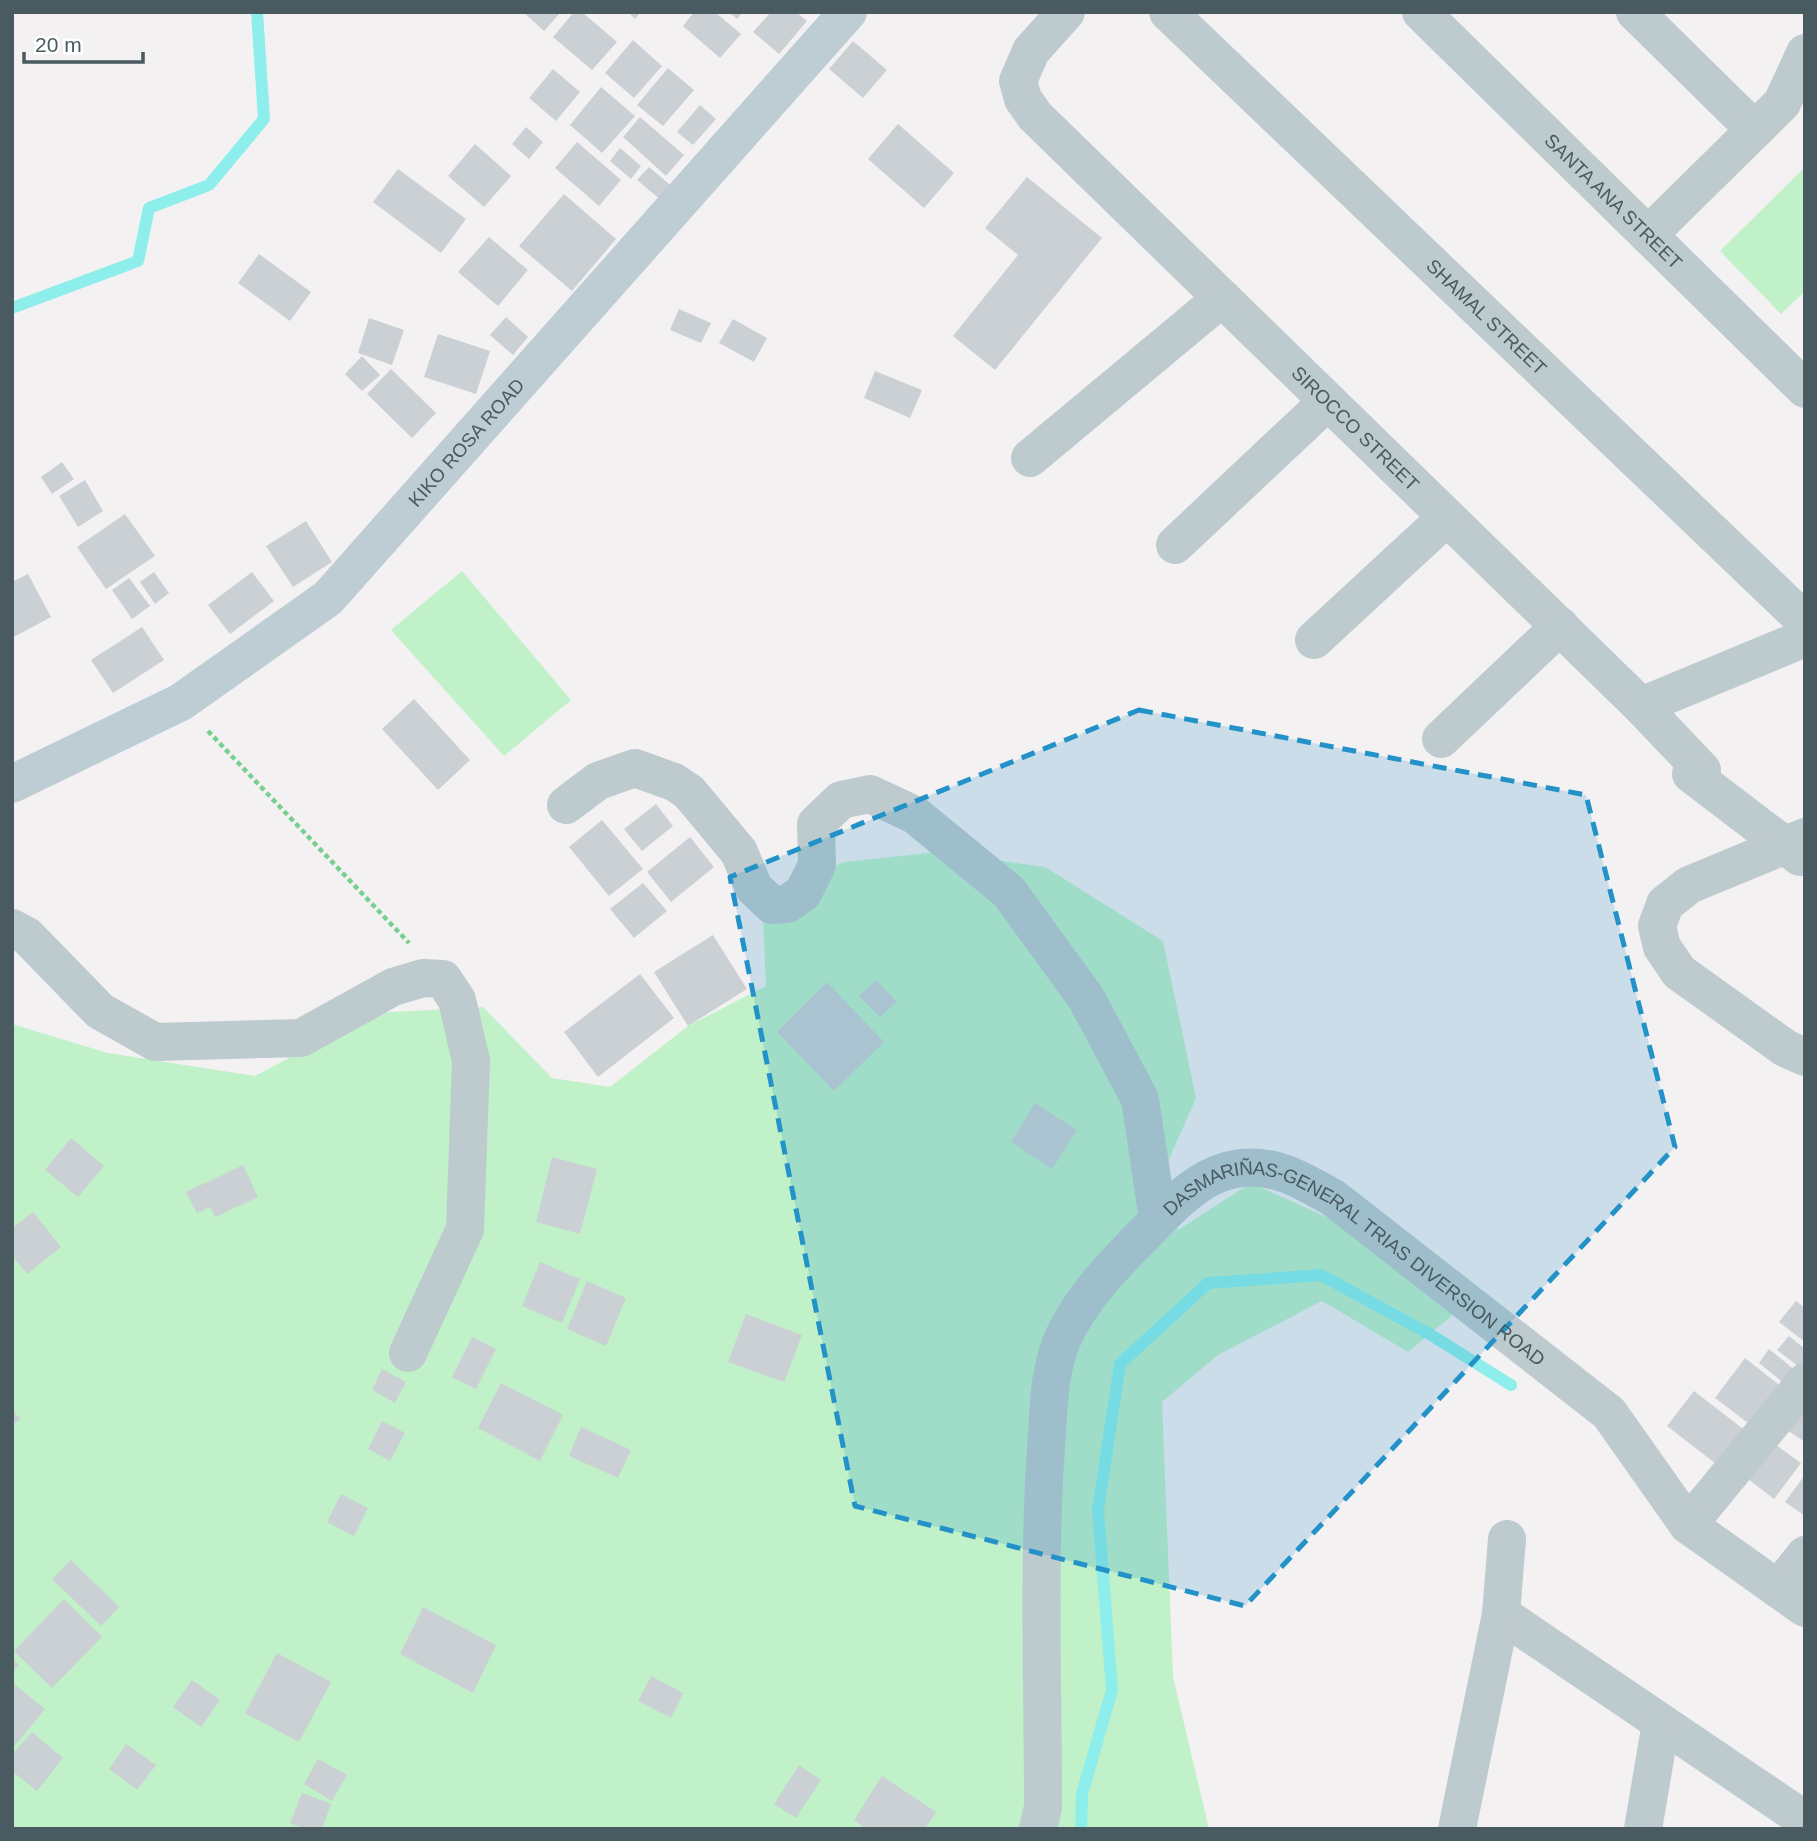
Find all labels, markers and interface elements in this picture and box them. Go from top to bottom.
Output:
scale bar [24,21,144,65]
text: 20 m [35,33,82,56]
street label: SANTA ANA STREET [1540,130,1686,274]
street label: SHAMAL STREET [1422,255,1551,379]
street label: SIROCCO STREET [1287,362,1423,495]
street label: KIKO ROSA ROAD [404,374,529,511]
street label: DASMARIÑAS-GENERAL TRIAS DIVERSION ROAD [1159,1157,1549,1370]

